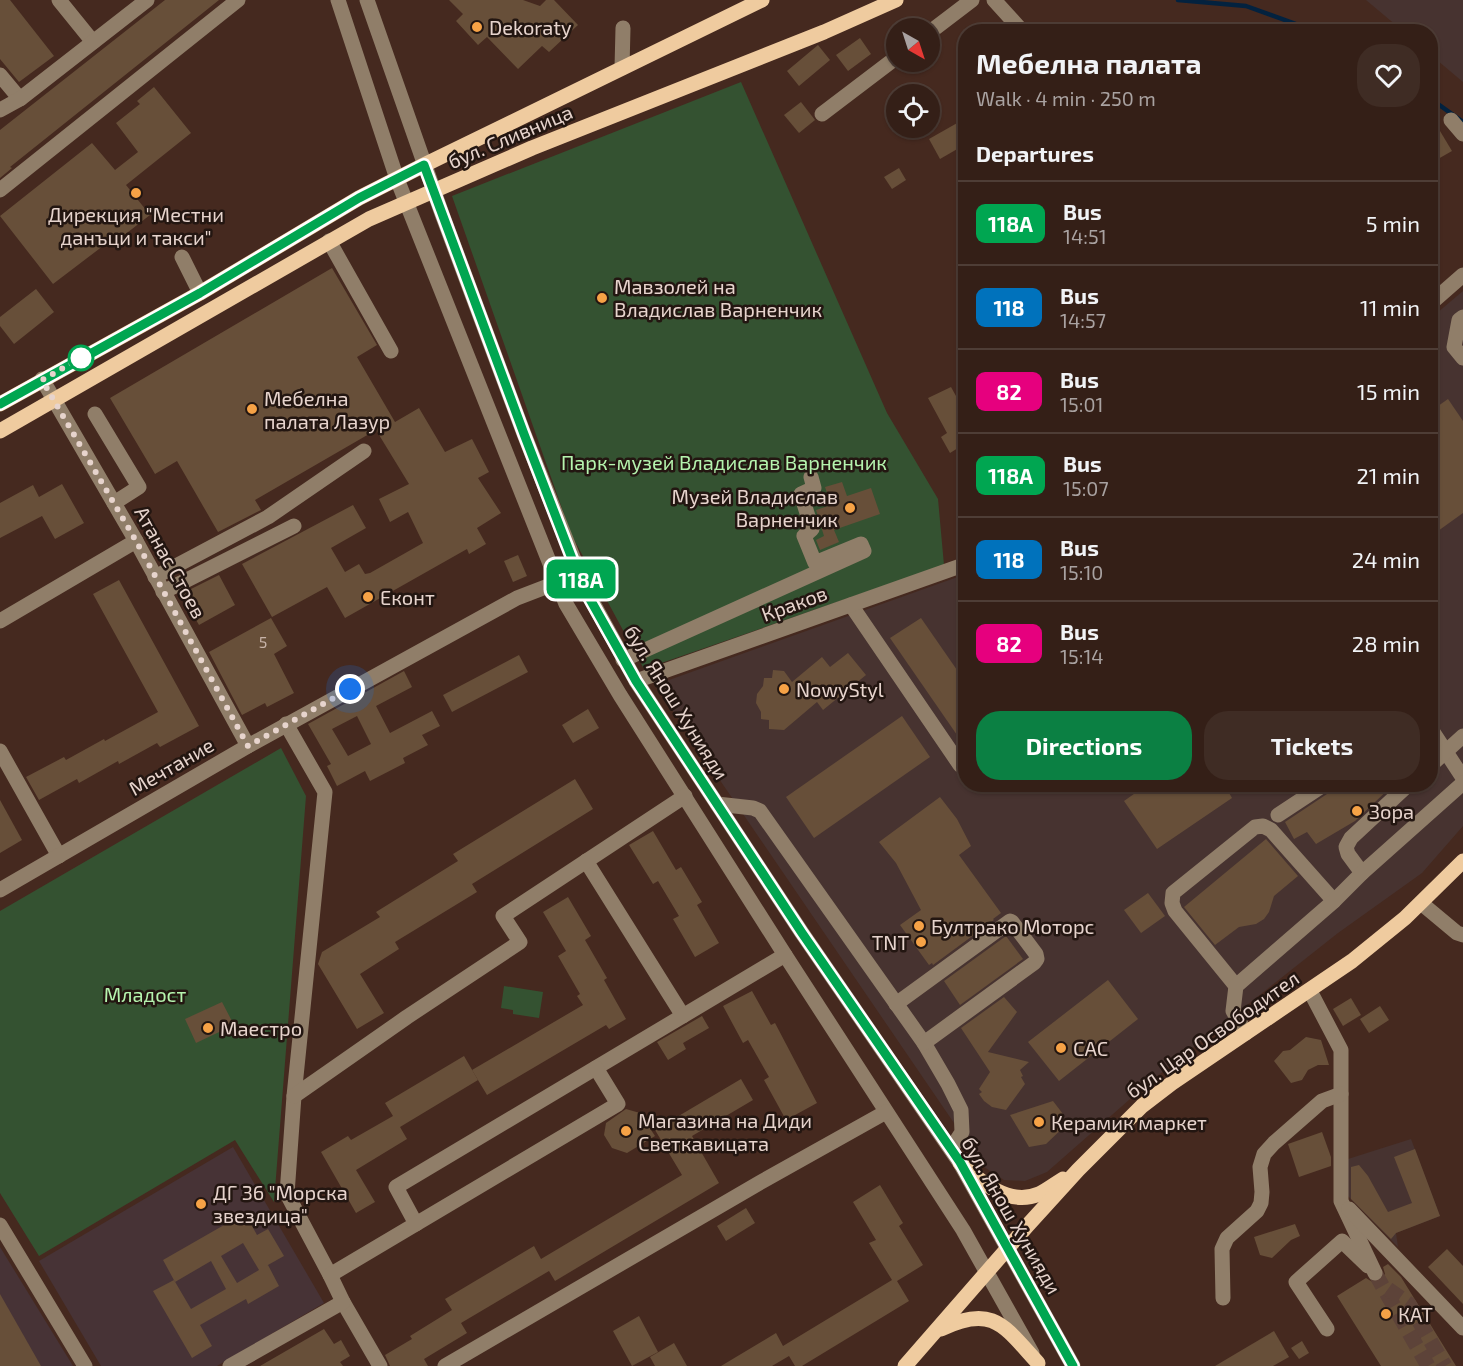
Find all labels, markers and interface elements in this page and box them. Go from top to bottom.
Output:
place label: Dekoraty [489,15,572,39]
north arrow [886,18,940,72]
map controls [886,18,940,138]
marker: Dekoraty [470,20,484,34]
button: heart [1357,44,1420,107]
text: Мебелна палата [976,46,1201,80]
button: locate [886,84,940,138]
text: Walk · 4 min · 250 m [976,86,1156,110]
street label: бул. Сливница [444,99,576,174]
text: Departures [976,140,1094,166]
marker: Дирекция "Местни данъци и такси" [129,186,143,200]
text: Bus [1063,198,1102,224]
place label: Дирекция "Местни данъци и такси" [48,202,224,249]
text: 5 min [1366,210,1420,236]
text: 118А [988,211,1033,236]
text: 14:51 [1063,224,1107,248]
place label: Мавзолей на Владислав Варненчик [614,274,822,321]
text: Bus [1060,282,1099,308]
marker: Мавзолей на Владислав Варненчик [595,291,609,305]
text: 11 min [1360,294,1420,320]
text: 118 [993,295,1025,320]
text: 14:57 [1060,308,1106,332]
unlabelled marker [68,345,94,371]
text: Bus [1060,366,1099,392]
text: 15 min [1357,378,1420,404]
text: 82 [996,379,1022,404]
place label: Мебелна палата Лазур [264,386,390,434]
text: 15:01 [1060,392,1103,416]
marker: Мебелна палата Лазур [245,402,259,416]
park label: Парк-музей Владислав Варненчик [561,450,887,475]
text: Bus [1063,450,1102,476]
text: 21 min [1356,462,1420,488]
text: 118А [988,463,1033,488]
text: 15:07 [1063,476,1109,500]
place label: Музей Владислав Варненчик [672,484,838,531]
marker: Музей Владислав Варненчик [843,501,857,515]
street label: Атанас Стоев [130,502,212,622]
text: Bus [1060,534,1099,560]
text: 24 min [1352,546,1420,572]
text: 118 [993,547,1025,572]
line badge: 118А [539,560,623,598]
text: 15:10 [1060,560,1103,584]
text: 118А [559,567,603,592]
street label: Краков [758,580,830,626]
place label: Еконт [380,585,435,609]
marker: Еконт [361,590,375,604]
text: Bus [1060,618,1099,644]
street label: бул. Янош Хунияди [619,620,734,784]
text: 28 min [1352,630,1420,656]
text: 82 [996,631,1022,656]
house number: 5 [259,632,267,651]
text: 15:14 [1060,644,1104,668]
your location [335,674,365,704]
place label: NowyStyl [796,677,884,701]
marker: NowyStyl [777,682,791,696]
button: Directions [976,711,1192,780]
button: Tickets [1204,711,1420,780]
street label: Мечтание [124,732,218,800]
place label: Зора [1369,799,1414,823]
marker: Зора [1350,804,1364,818]
place label: Бултрако Моторс [931,914,1095,939]
marker: Бултрако Моторс [912,919,926,933]
place label: TNT [872,930,909,954]
marker: TNT [914,935,928,949]
street label: бул. Цар Освободител [1121,965,1304,1104]
park label: Младост [104,982,186,1006]
place label: Маестро [220,1016,302,1040]
marker: Маестро [201,1021,215,1035]
place label: САС [1073,1036,1108,1060]
marker: САС [1054,1041,1068,1055]
place label: Магазина на Диди Светкавицата [638,1108,812,1155]
place label: Керамик маркет [1051,1110,1207,1134]
marker: Керамик маркет [1032,1115,1046,1129]
marker: Магазина на Диди Светкавицата [619,1124,633,1138]
street label: бул. Янош Хунияди [956,1132,1067,1298]
place label: ДГ 36 "Морска звездица" [213,1180,348,1227]
marker: ДГ 36 "Морска звездица" [194,1197,208,1211]
place label: КАТ [1398,1302,1433,1326]
marker: КАТ [1379,1307,1393,1321]

